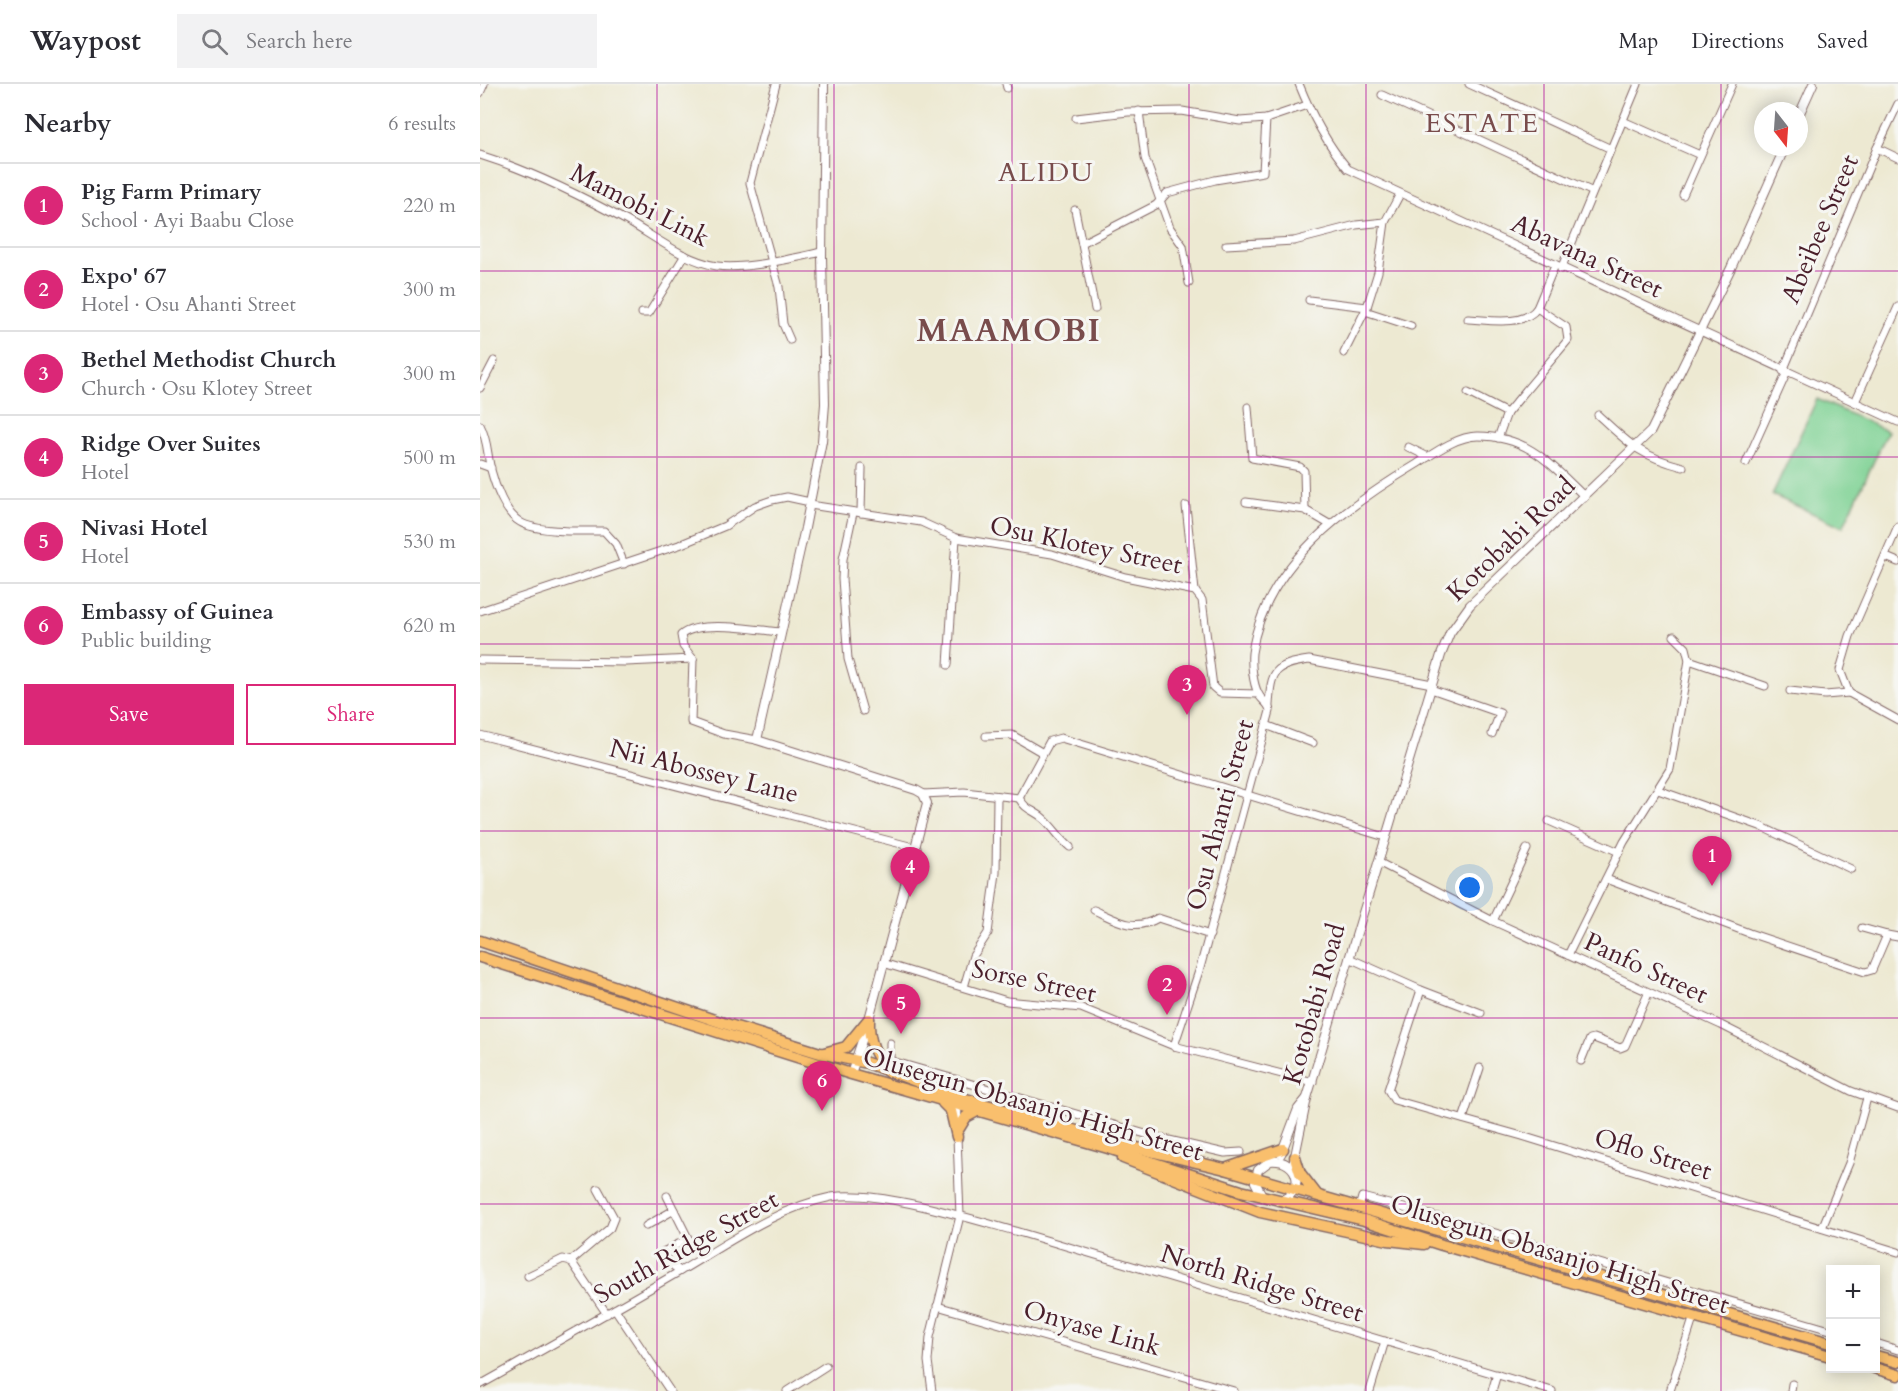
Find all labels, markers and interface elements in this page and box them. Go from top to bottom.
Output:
search box [177,14,597,68]
text: Waypost [30,22,141,60]
icon: search [198,25,231,58]
text: Search here [246,26,353,56]
text: Map [1618,27,1658,56]
text: Directions [1691,27,1784,56]
text: Saved [1817,27,1868,56]
north arrow [1754,102,1808,156]
district label: ESTATE [1425,105,1539,142]
text: Nearby [24,106,112,141]
text: 6 results [388,110,456,137]
street label: Abeibee Street [1773,149,1867,309]
district label: ALIDU [998,154,1094,191]
street label: Mamobi Link [564,155,716,255]
text: Pig Farm Primary [81,177,262,207]
text: 1 [38,192,49,219]
text: 220 m [403,192,456,219]
street label: Abavana Street [1505,206,1669,306]
text: School · Ayi Baabu Close [81,207,294,234]
text: Expo' 67 [81,261,167,291]
text: 2 [38,276,49,303]
text: 300 m [403,276,456,303]
text: Hotel · Osu Ahanti Street [81,291,296,318]
district label: MAAMOBI [917,309,1101,353]
text: Bethel Methodist Church [81,345,336,375]
text: 3 [38,360,49,387]
text: 300 m [403,360,456,387]
text: Church · Osu Klotey Street [81,375,312,402]
text: Ridge Over Suites [81,429,261,459]
text: 4 [38,444,49,471]
text: 500 m [403,444,456,471]
text: Hotel [81,459,129,486]
street label: Kotobabi Road [1439,469,1583,609]
street label: Osu Klotey Street [987,508,1185,582]
text: Nivasi Hotel [81,513,208,543]
text: 5 [38,528,49,555]
text: 530 m [403,528,456,555]
text: Hotel [81,543,129,570]
text: Embassy of Guinea [81,597,274,627]
text: 6 [38,612,49,639]
text: 620 m [403,612,456,639]
text: Public building [81,627,211,654]
pin: 3 [1168,666,1206,715]
button: Save [24,684,234,745]
button: Share [246,684,456,745]
street label: Osu Ahanti Street [1178,716,1262,914]
street label: Nii Abossey Lane [606,731,802,811]
pin: 1 [1692,836,1732,886]
pin: 4 [890,848,930,897]
your location [1455,873,1484,902]
street label: Kotobabi Road [1274,919,1354,1089]
street label: Panfo Street [1578,924,1714,1012]
street label: Sorse Street [968,951,1100,1011]
pin: 2 [1148,966,1186,1015]
pin: 5 [882,984,920,1034]
street label: Olusegun Obasanjo High Street [859,1039,1207,1169]
pin: 6 [802,1062,842,1111]
street label: Oflo Street [1590,1120,1716,1188]
street label: South Ridge Street [587,1182,785,1312]
street label: Olusegun Obasanjo High Street [1386,1186,1734,1322]
street label: North Ridge Street [1156,1236,1368,1330]
map controls [1826,1265,1880,1373]
button: + [1826,1265,1880,1319]
street label: Onyase Link [1019,1292,1165,1364]
button: − [1826,1319,1880,1373]

